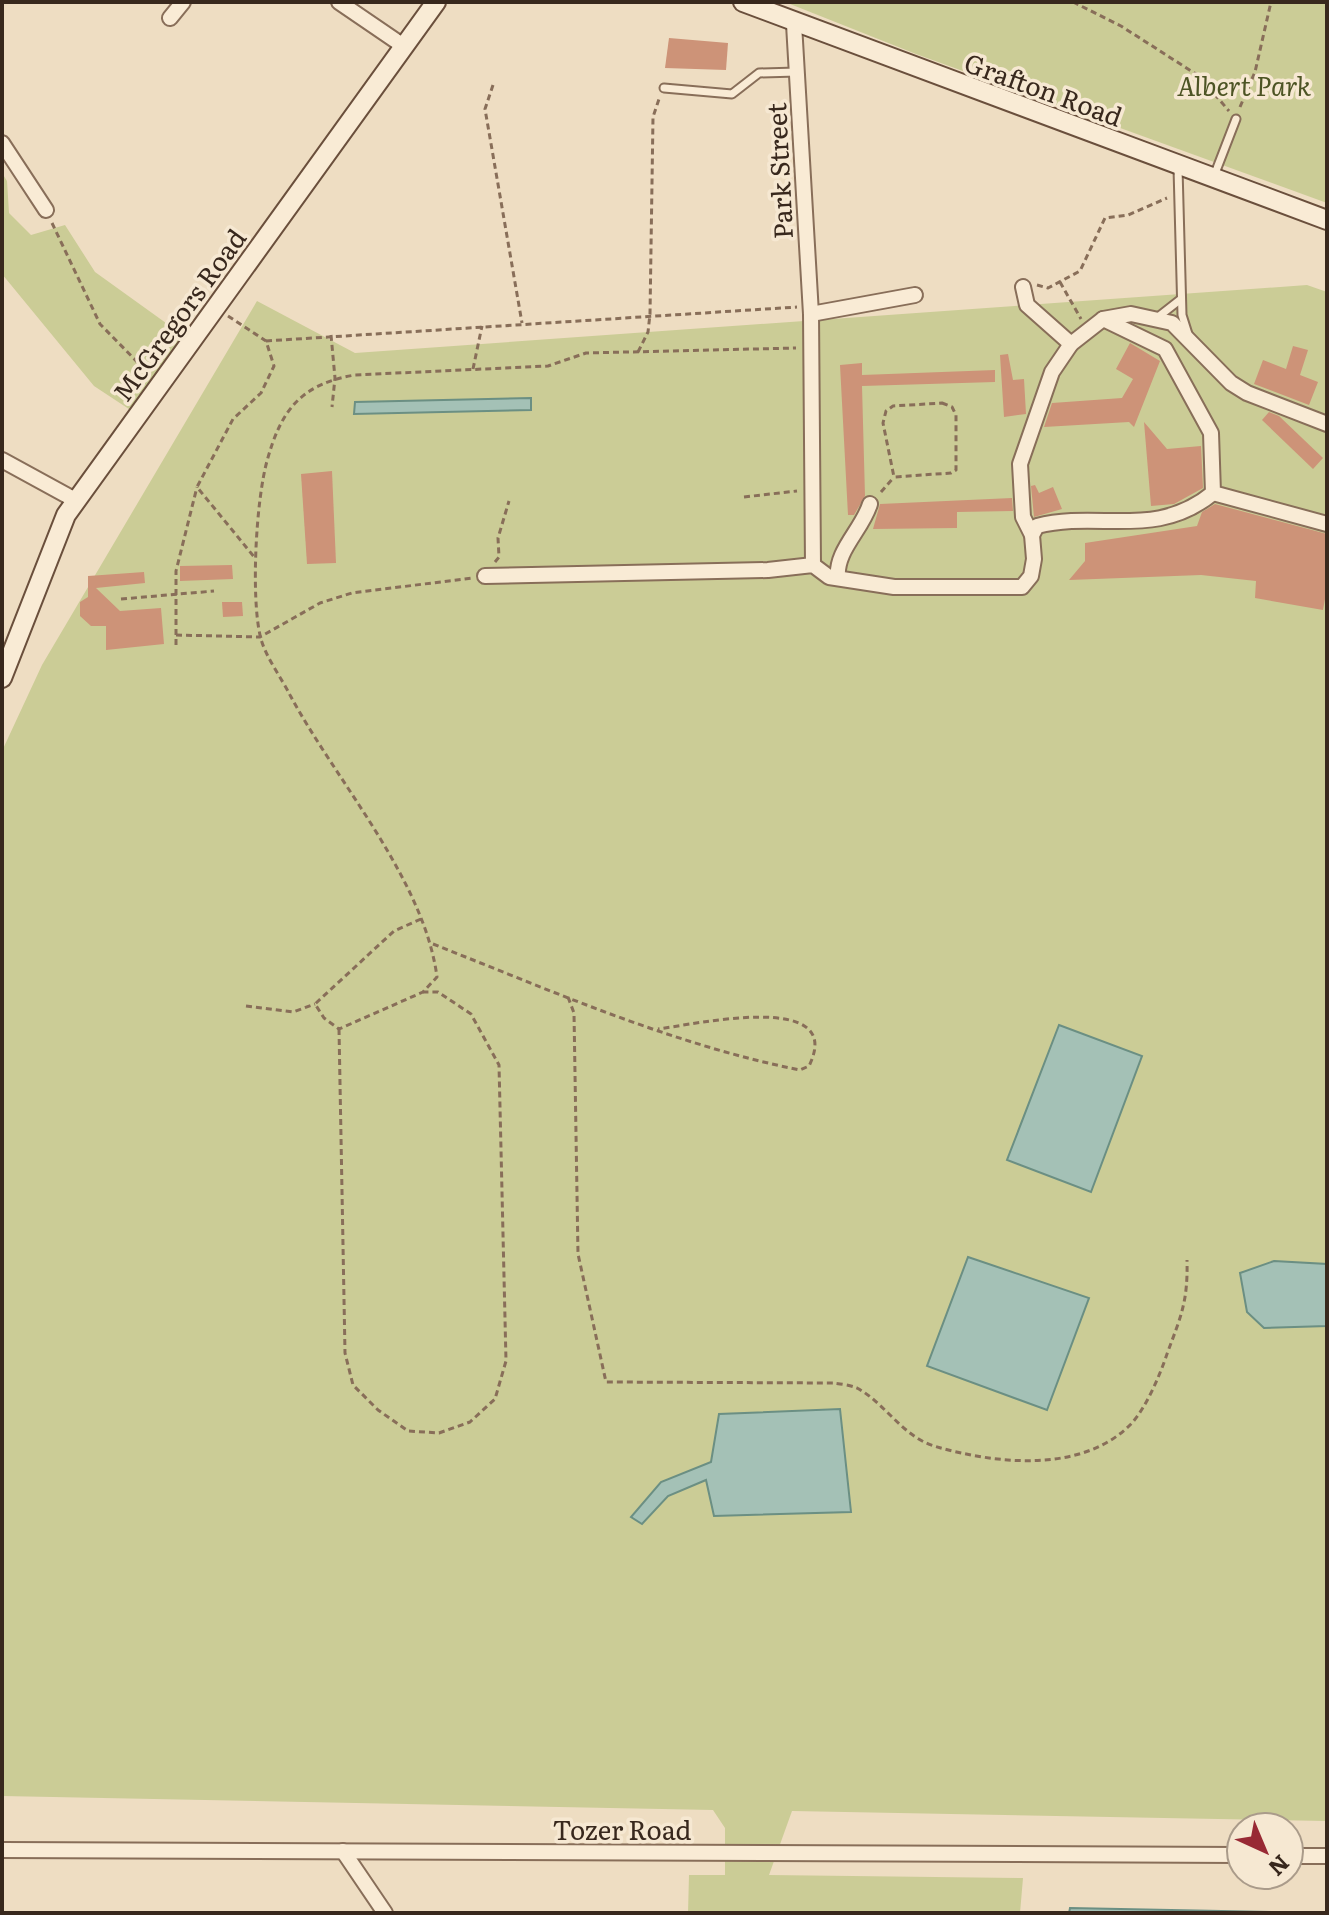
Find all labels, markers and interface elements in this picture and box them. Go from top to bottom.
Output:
street label: Grafton Road [960,41,1129,135]
park label: Albert Park [1177,65,1312,104]
street label: Park Street [755,101,801,240]
street label: McGregors Road [102,220,254,408]
street label: Tozer Road [553,1809,692,1848]
north arrow [1225,1811,1305,1891]
text: N [1262,1848,1298,1885]

